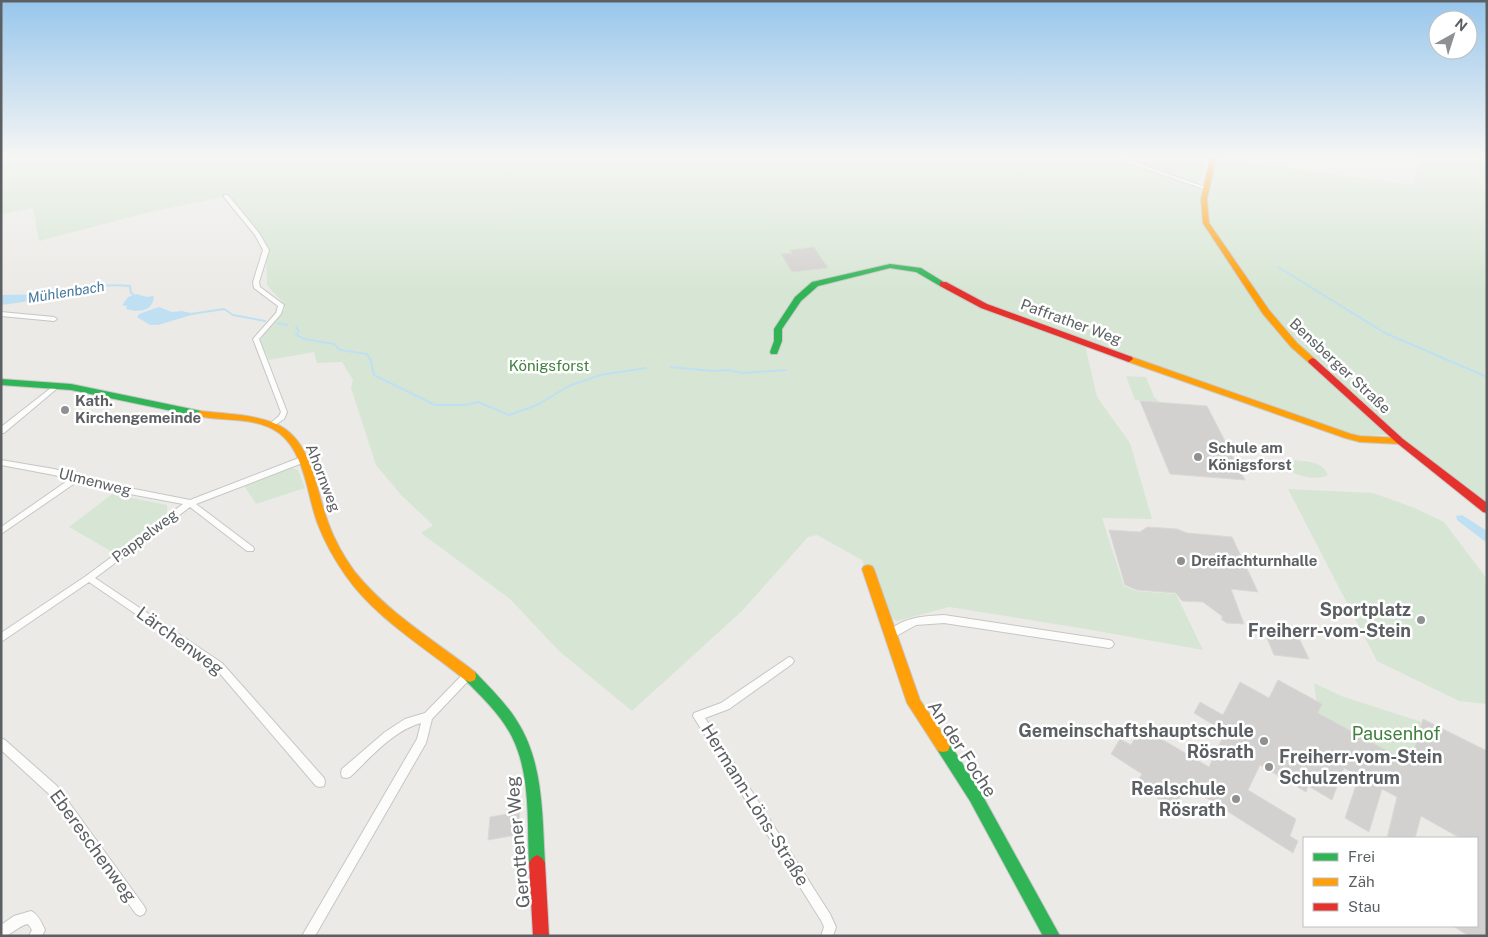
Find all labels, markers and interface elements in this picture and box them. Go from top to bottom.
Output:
north arrow [1428,10,1478,60]
text: N [1452,15,1470,35]
water label: Mühlenbach [26,278,106,306]
street label: Paffrather Weg [1018,295,1124,348]
street label: Bensberger Straße [1286,314,1394,417]
park label: Königsforst [509,357,589,374]
place label: Kath. Kirchengemeinde [75,392,201,426]
marker: Kath. Kirchengemeinde [59,404,71,416]
place label: Schule am Königsforst [1208,439,1292,473]
street label: Ahornweg [303,441,344,514]
marker: Schule am Königsforst [1192,451,1204,463]
street label: Ulmenweg [57,464,133,499]
street label: Pappelweg [109,505,181,566]
place label: Dreifachturnhalle [1191,552,1317,569]
marker: Dreifachturnhalle [1175,555,1187,567]
place label: Sportplatz Freiherr-vom-Stein [1248,599,1411,641]
street label: Lärchenweg [133,602,228,679]
marker: Sportplatz Freiherr-vom-Stein [1415,614,1427,626]
street label: An der Foche [924,697,1001,801]
street label: Hermann-Löns-Straße [697,720,814,890]
place label: Gemeinschaftshauptschule Rösrath [1018,720,1254,762]
park label: Pausenhof [1352,723,1440,744]
marker: Gemeinschaftshauptschule Rösrath [1258,735,1270,747]
place label: Freiherr-vom-Stein Schulzentrum [1279,746,1442,788]
marker: Freiherr-vom-Stein Schulzentrum [1263,761,1275,773]
street label: Gerottener Weg [501,775,534,909]
place label: Realschule Rösrath [1131,778,1226,820]
street label: Ebereschenweg [46,786,141,906]
marker: Realschule Rösrath [1230,793,1242,805]
legend [1303,837,1478,927]
text: Frei [1348,848,1375,865]
text: Zäh [1348,873,1375,890]
text: Stau [1348,898,1381,915]

